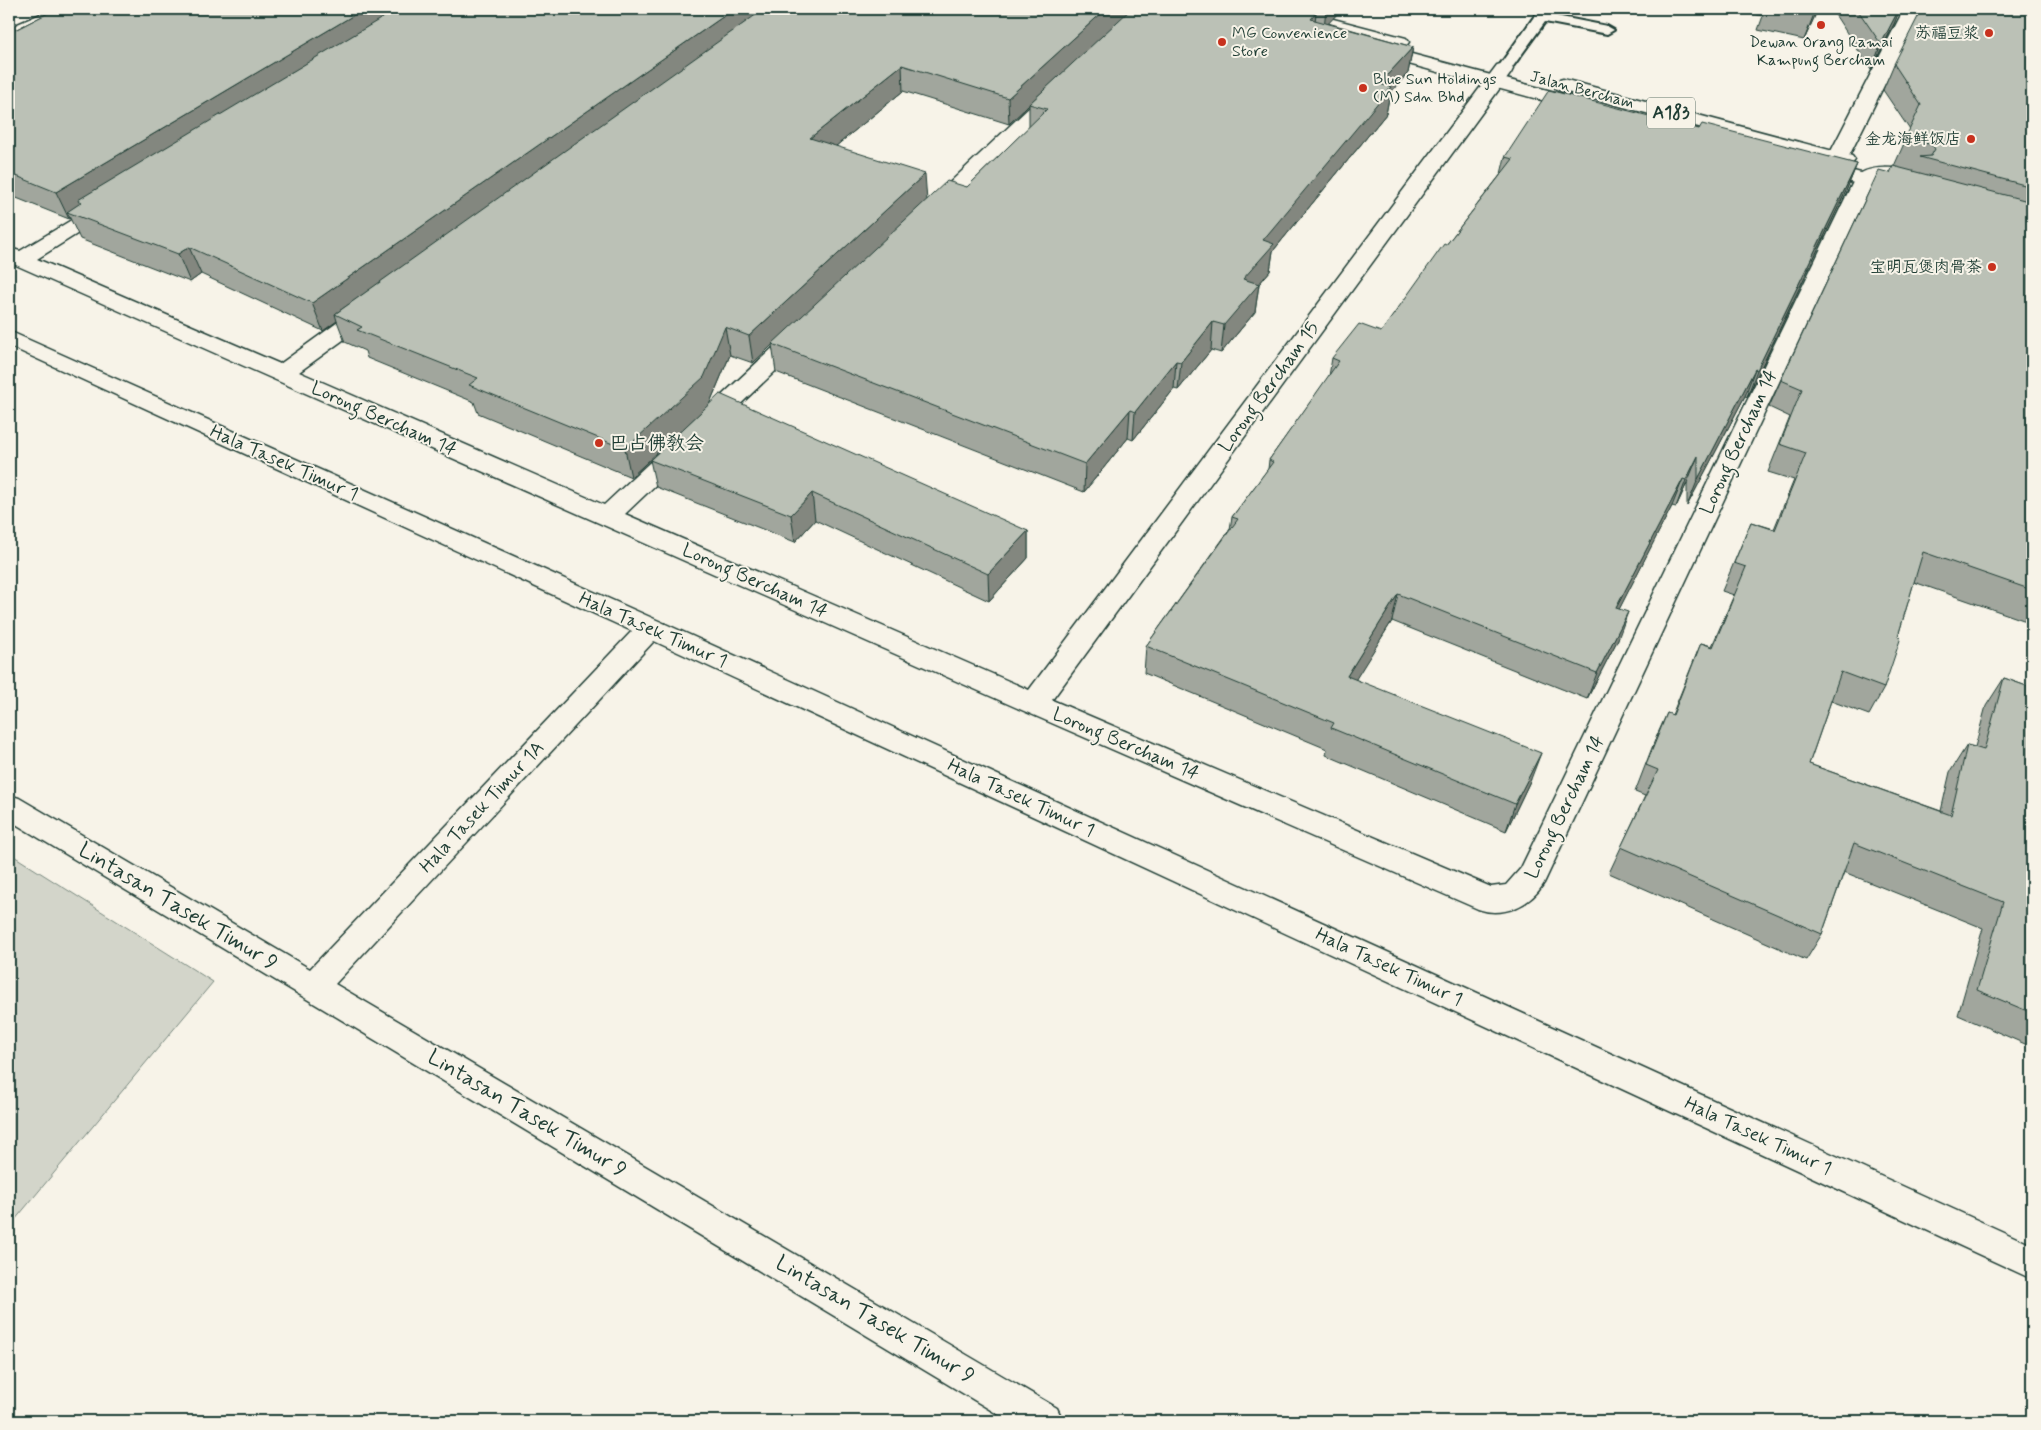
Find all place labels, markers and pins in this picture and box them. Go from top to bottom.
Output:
marker: Dewan Orang Ramai Kampung Bercham [1815,19,1827,31]
place label: MG Convenience Store [1232,23,1347,62]
place label: 苏福豆浆 [1915,23,1979,44]
marker: 苏福豆浆 [1983,27,1995,39]
place label: Dewan Orang Ramai Kampung Bercham [1749,32,1893,72]
marker: MG Convenience Store [1216,36,1228,48]
place label: Blue Sun Holdings (M) Sdn Bhd [1373,69,1497,108]
marker: Blue Sun Holdings (M) Sdn Bhd [1357,82,1369,94]
place label: 金龙海鲜饭店 [1865,129,1961,150]
marker: 金龙海鲜饭店 [1965,133,1977,145]
place label: 宝明瓦煲肉骨茶 [1870,257,1982,278]
marker: 宝明瓦煲肉骨茶 [1986,261,1998,273]
place label: 巴占佛教会 [609,431,704,456]
marker: 巴占佛教会 [593,437,605,449]

